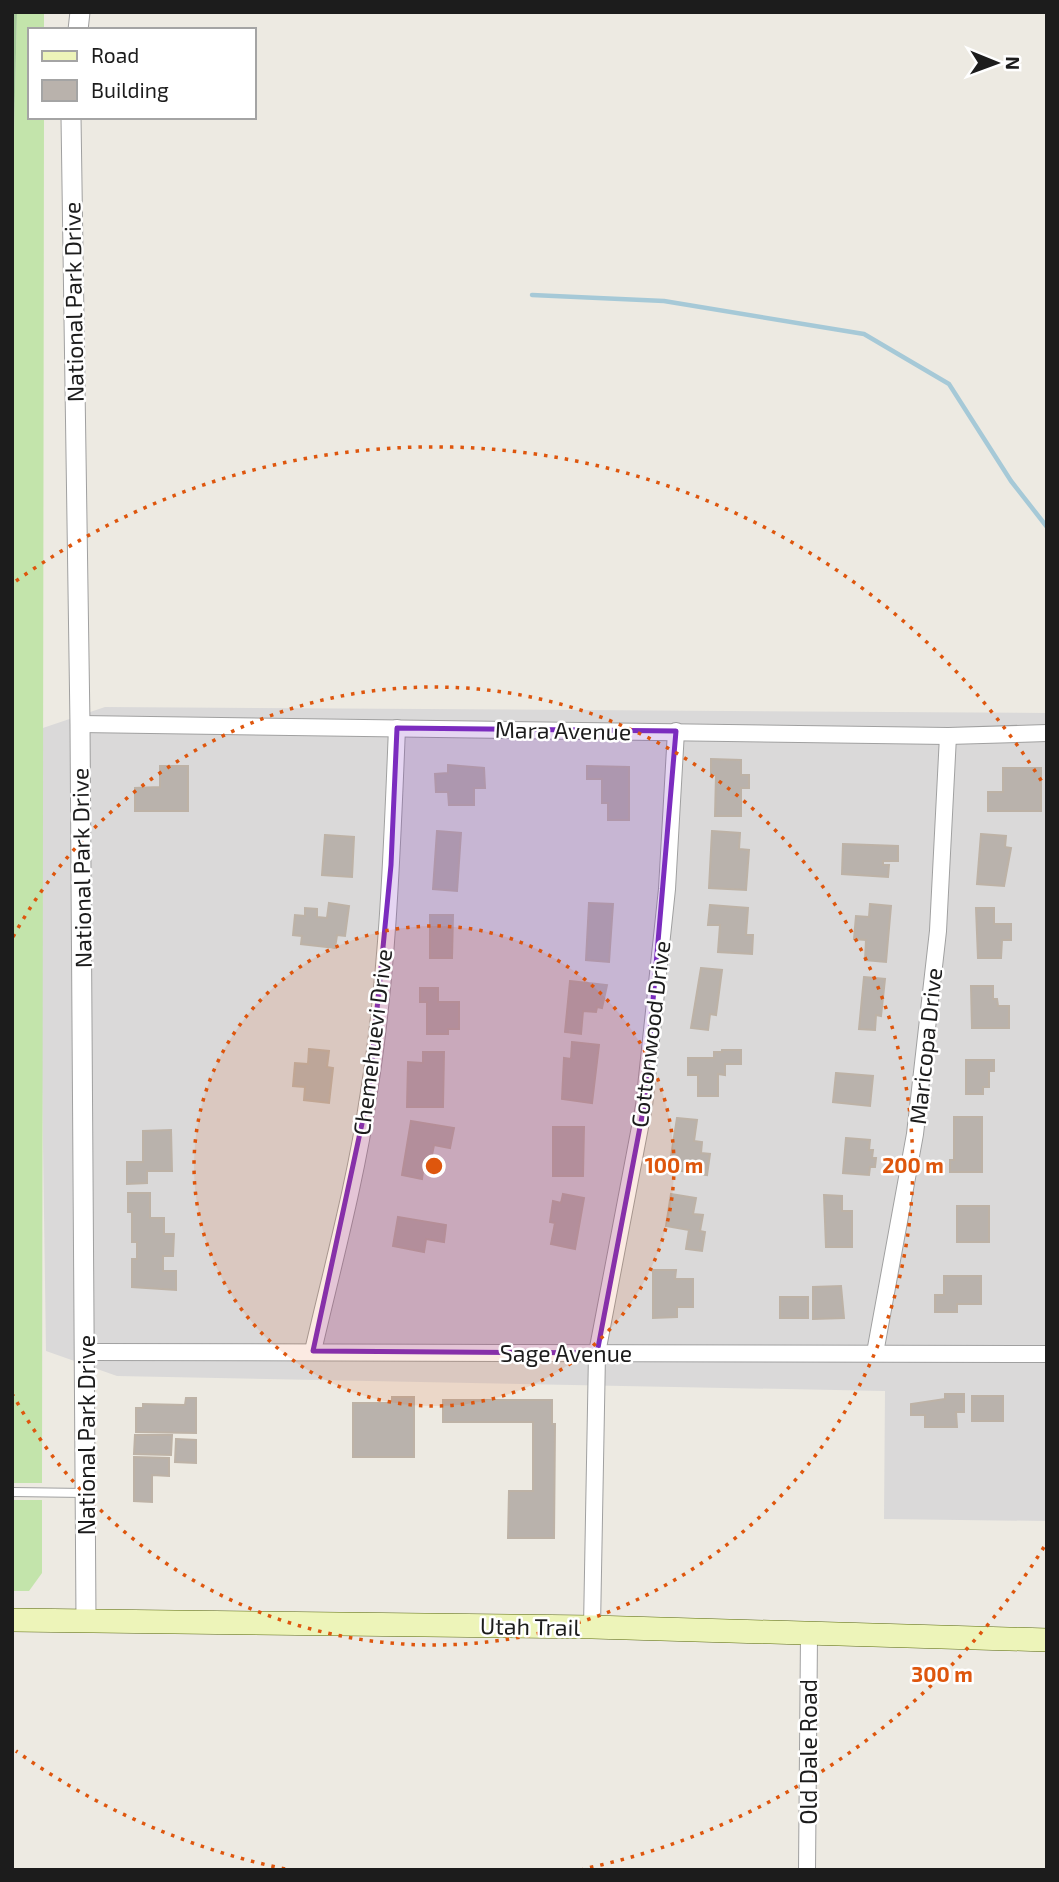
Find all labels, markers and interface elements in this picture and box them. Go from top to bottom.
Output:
legend [28,28,256,119]
north arrow [961,28,1031,98]
text: Road [91,42,139,67]
text: N [1002,56,1025,70]
text: Building [91,77,169,102]
street label: National Park Drive [57,202,89,402]
street label: Mara Avenue [495,715,631,745]
street label: National Park Drive [65,768,97,968]
street label: Cottonwood Drive [625,939,675,1129]
street label: Chemehuevi Drive [347,947,397,1137]
street label: Maricopa Drive [903,966,947,1126]
text: 100 m [645,1152,703,1177]
text: 200 m [882,1152,944,1177]
centre of rings [422,1154,446,1178]
street label: National Park Drive [72,1335,100,1535]
street label: Sage Avenue [500,1339,632,1367]
street label: Utah Trail [480,1611,581,1641]
text: 300 m [911,1661,973,1686]
street label: Old Dale Road [794,1679,822,1825]

